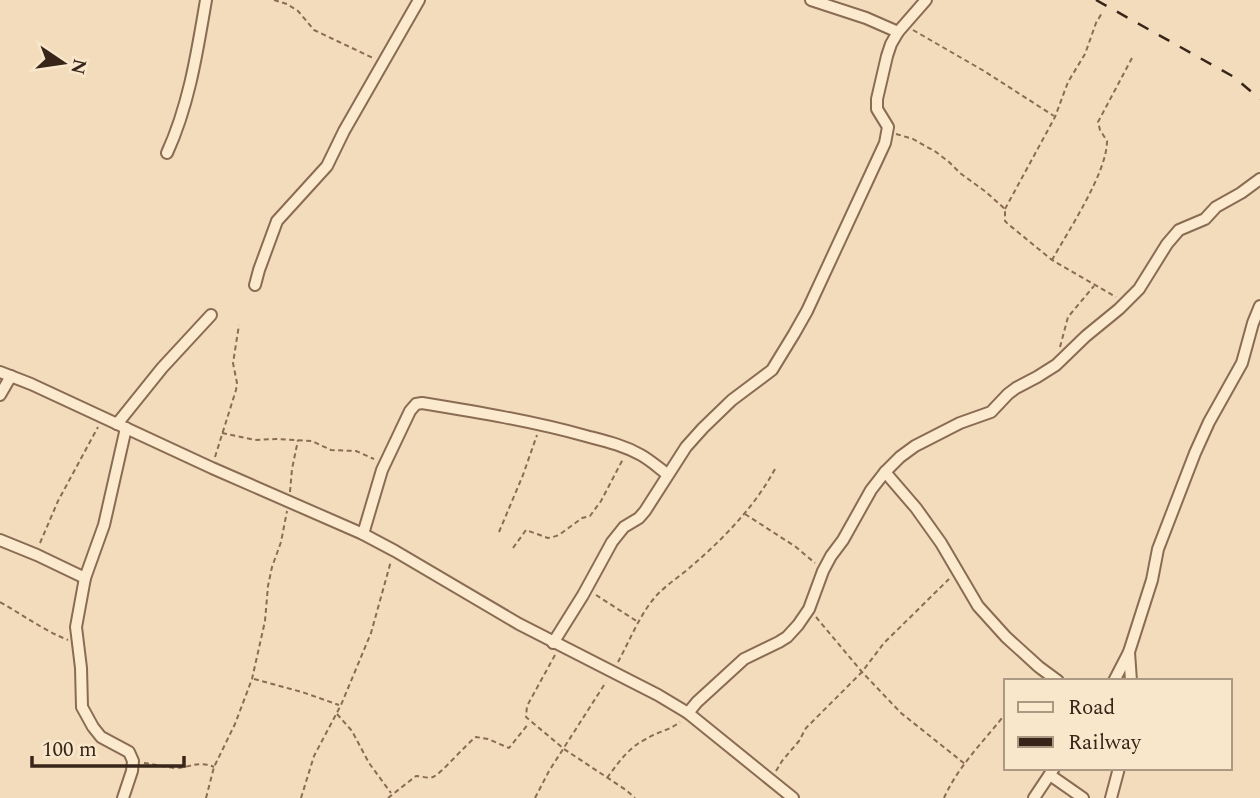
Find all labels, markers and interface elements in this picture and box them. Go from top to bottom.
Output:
north arrow [28,28,98,98]
text: N [62,56,94,77]
legend [1004,679,1232,770]
text: Road [1068,692,1115,724]
scale bar [32,724,184,768]
text: Railway [1068,727,1142,759]
text: 100 m [42,734,97,766]

